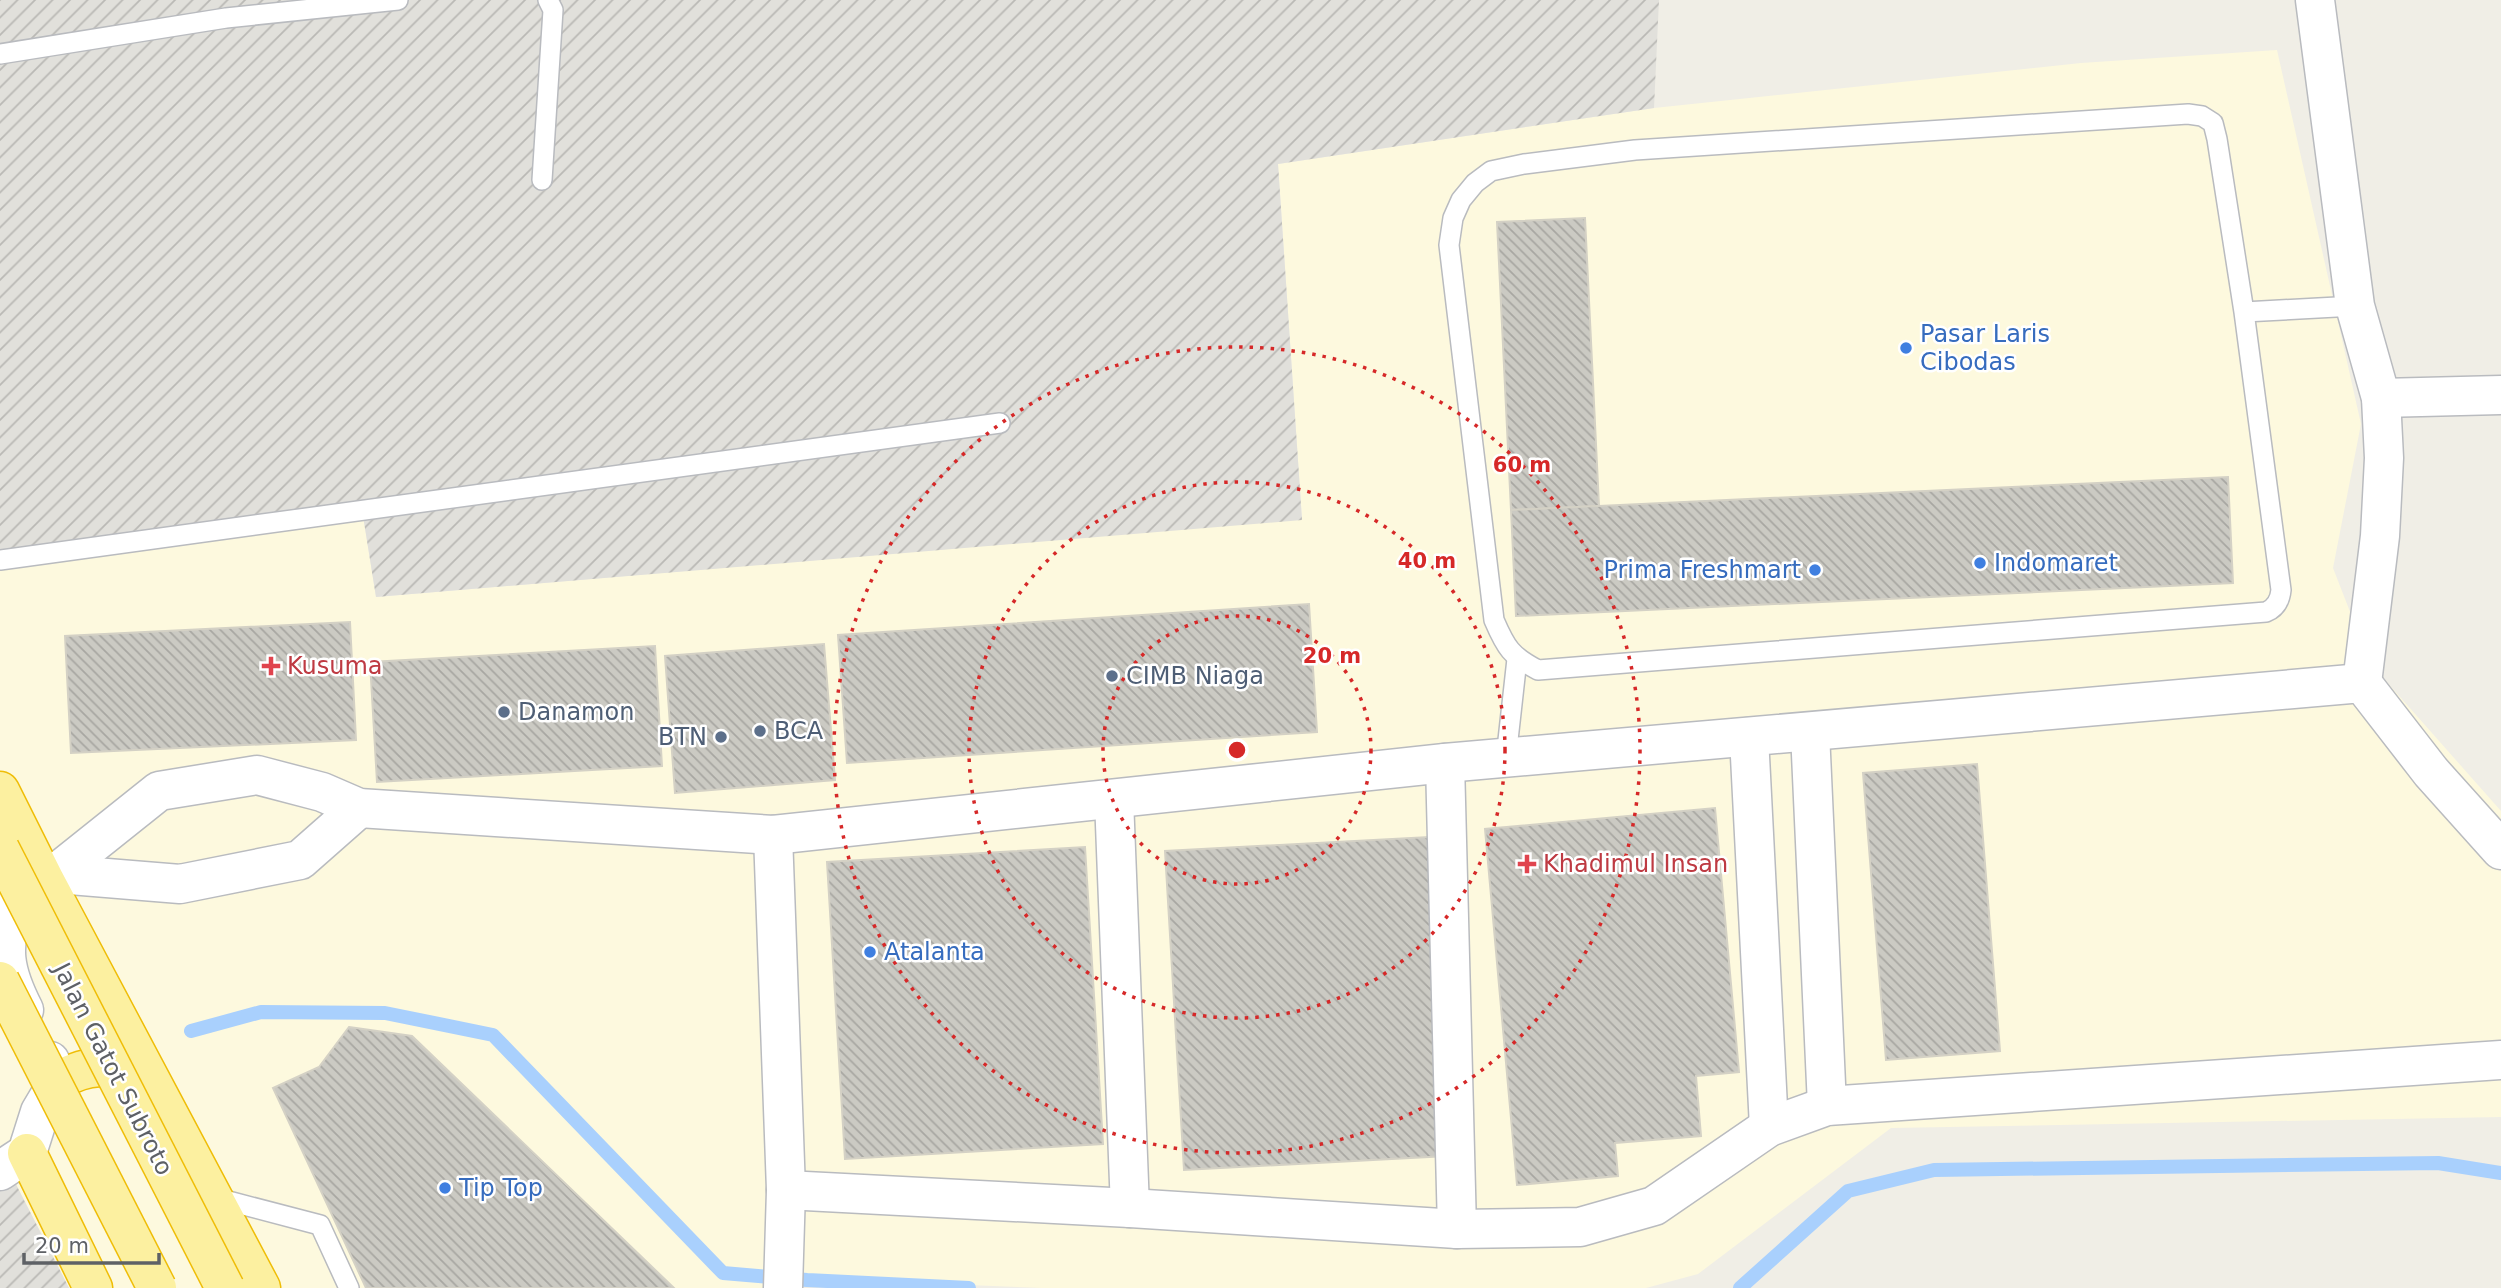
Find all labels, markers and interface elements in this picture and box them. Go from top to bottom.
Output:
place label: Pasar Laris Cibodas [1920,320,2050,376]
marker: Pasar Laris Cibodas [1898,340,1914,356]
text: 60 m [1493,453,1551,477]
text: 40 m [1398,549,1456,573]
place label: Indomaret [1994,549,2118,577]
marker: Indomaret [1972,555,1988,571]
place label: Prima Freshmart [1603,556,1801,584]
marker: Prima Freshmart [1807,562,1823,578]
text: 20 m [1303,644,1361,668]
place label: Kusuma [287,652,383,680]
marker: Kusuma [261,656,281,676]
place label: CIMB Niaga [1126,662,1264,690]
marker: CIMB Niaga [1104,668,1120,684]
place label: Danamon [518,698,634,726]
marker: Danamon [496,704,512,720]
place label: BCA [774,717,824,745]
place label: BTN [658,723,707,751]
marker: BCA [752,723,768,739]
marker: BTN [713,729,729,745]
centre of rings [1225,738,1249,762]
place label: Khadimul Insan [1543,850,1728,878]
marker: Khadimul Insan [1517,854,1537,874]
place label: Atalanta [884,938,985,966]
marker: Atalanta [862,944,878,960]
street label: Jalan Gatot Subroto [46,957,179,1180]
place label: Tip Top [458,1174,543,1202]
marker: Tip Top [437,1180,453,1196]
scale bar [24,1222,159,1266]
text: 20 m [35,1234,89,1258]

